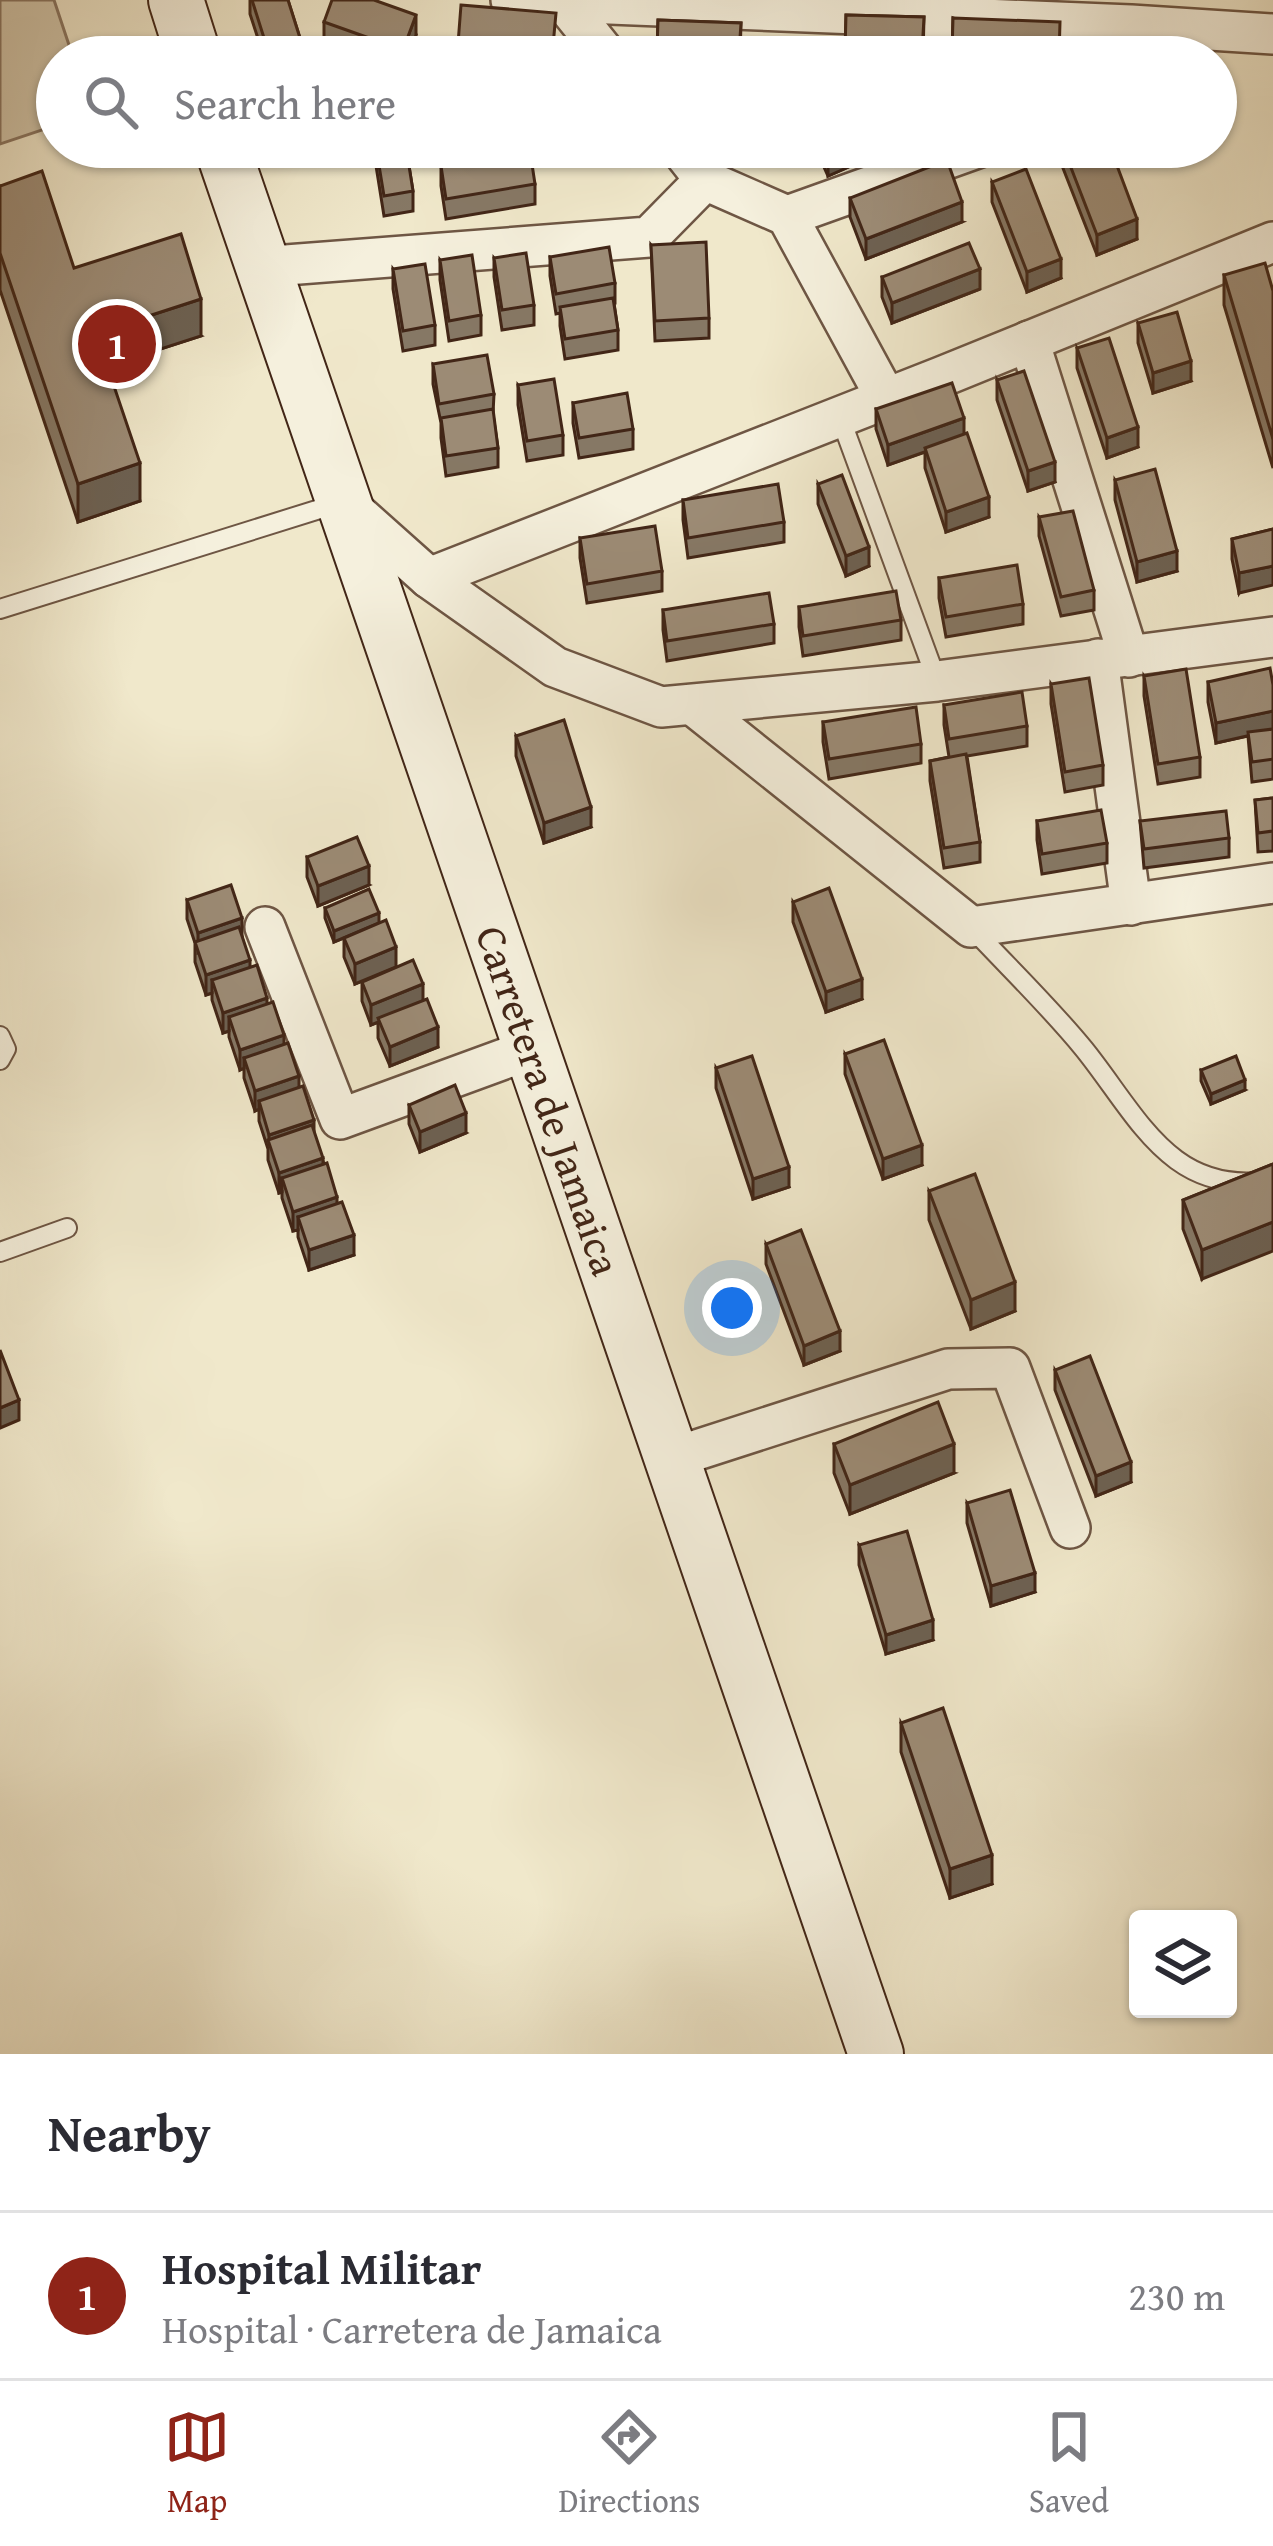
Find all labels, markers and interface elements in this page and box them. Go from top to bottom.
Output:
search box [36,36,1237,168]
icon: search [78,69,144,135]
text: Search here [174,70,396,135]
pin: 1 [78,299,156,389]
street label: Carretera de Jamaica [461,917,638,1283]
your location [702,1278,762,1338]
map controls [1129,1910,1237,2018]
button: layers [1129,1910,1237,2018]
text: Nearby [48,2095,211,2170]
text: Hospital Militar [162,2235,481,2300]
text: 1 [77,2267,97,2324]
text: 230 m [1128,2267,1225,2324]
text: Hospital · Carretera de Jamaica [162,2300,662,2357]
tab: Map [164,2404,230,2524]
tab: Directions [559,2404,700,2524]
tab: Saved [1029,2404,1109,2524]

